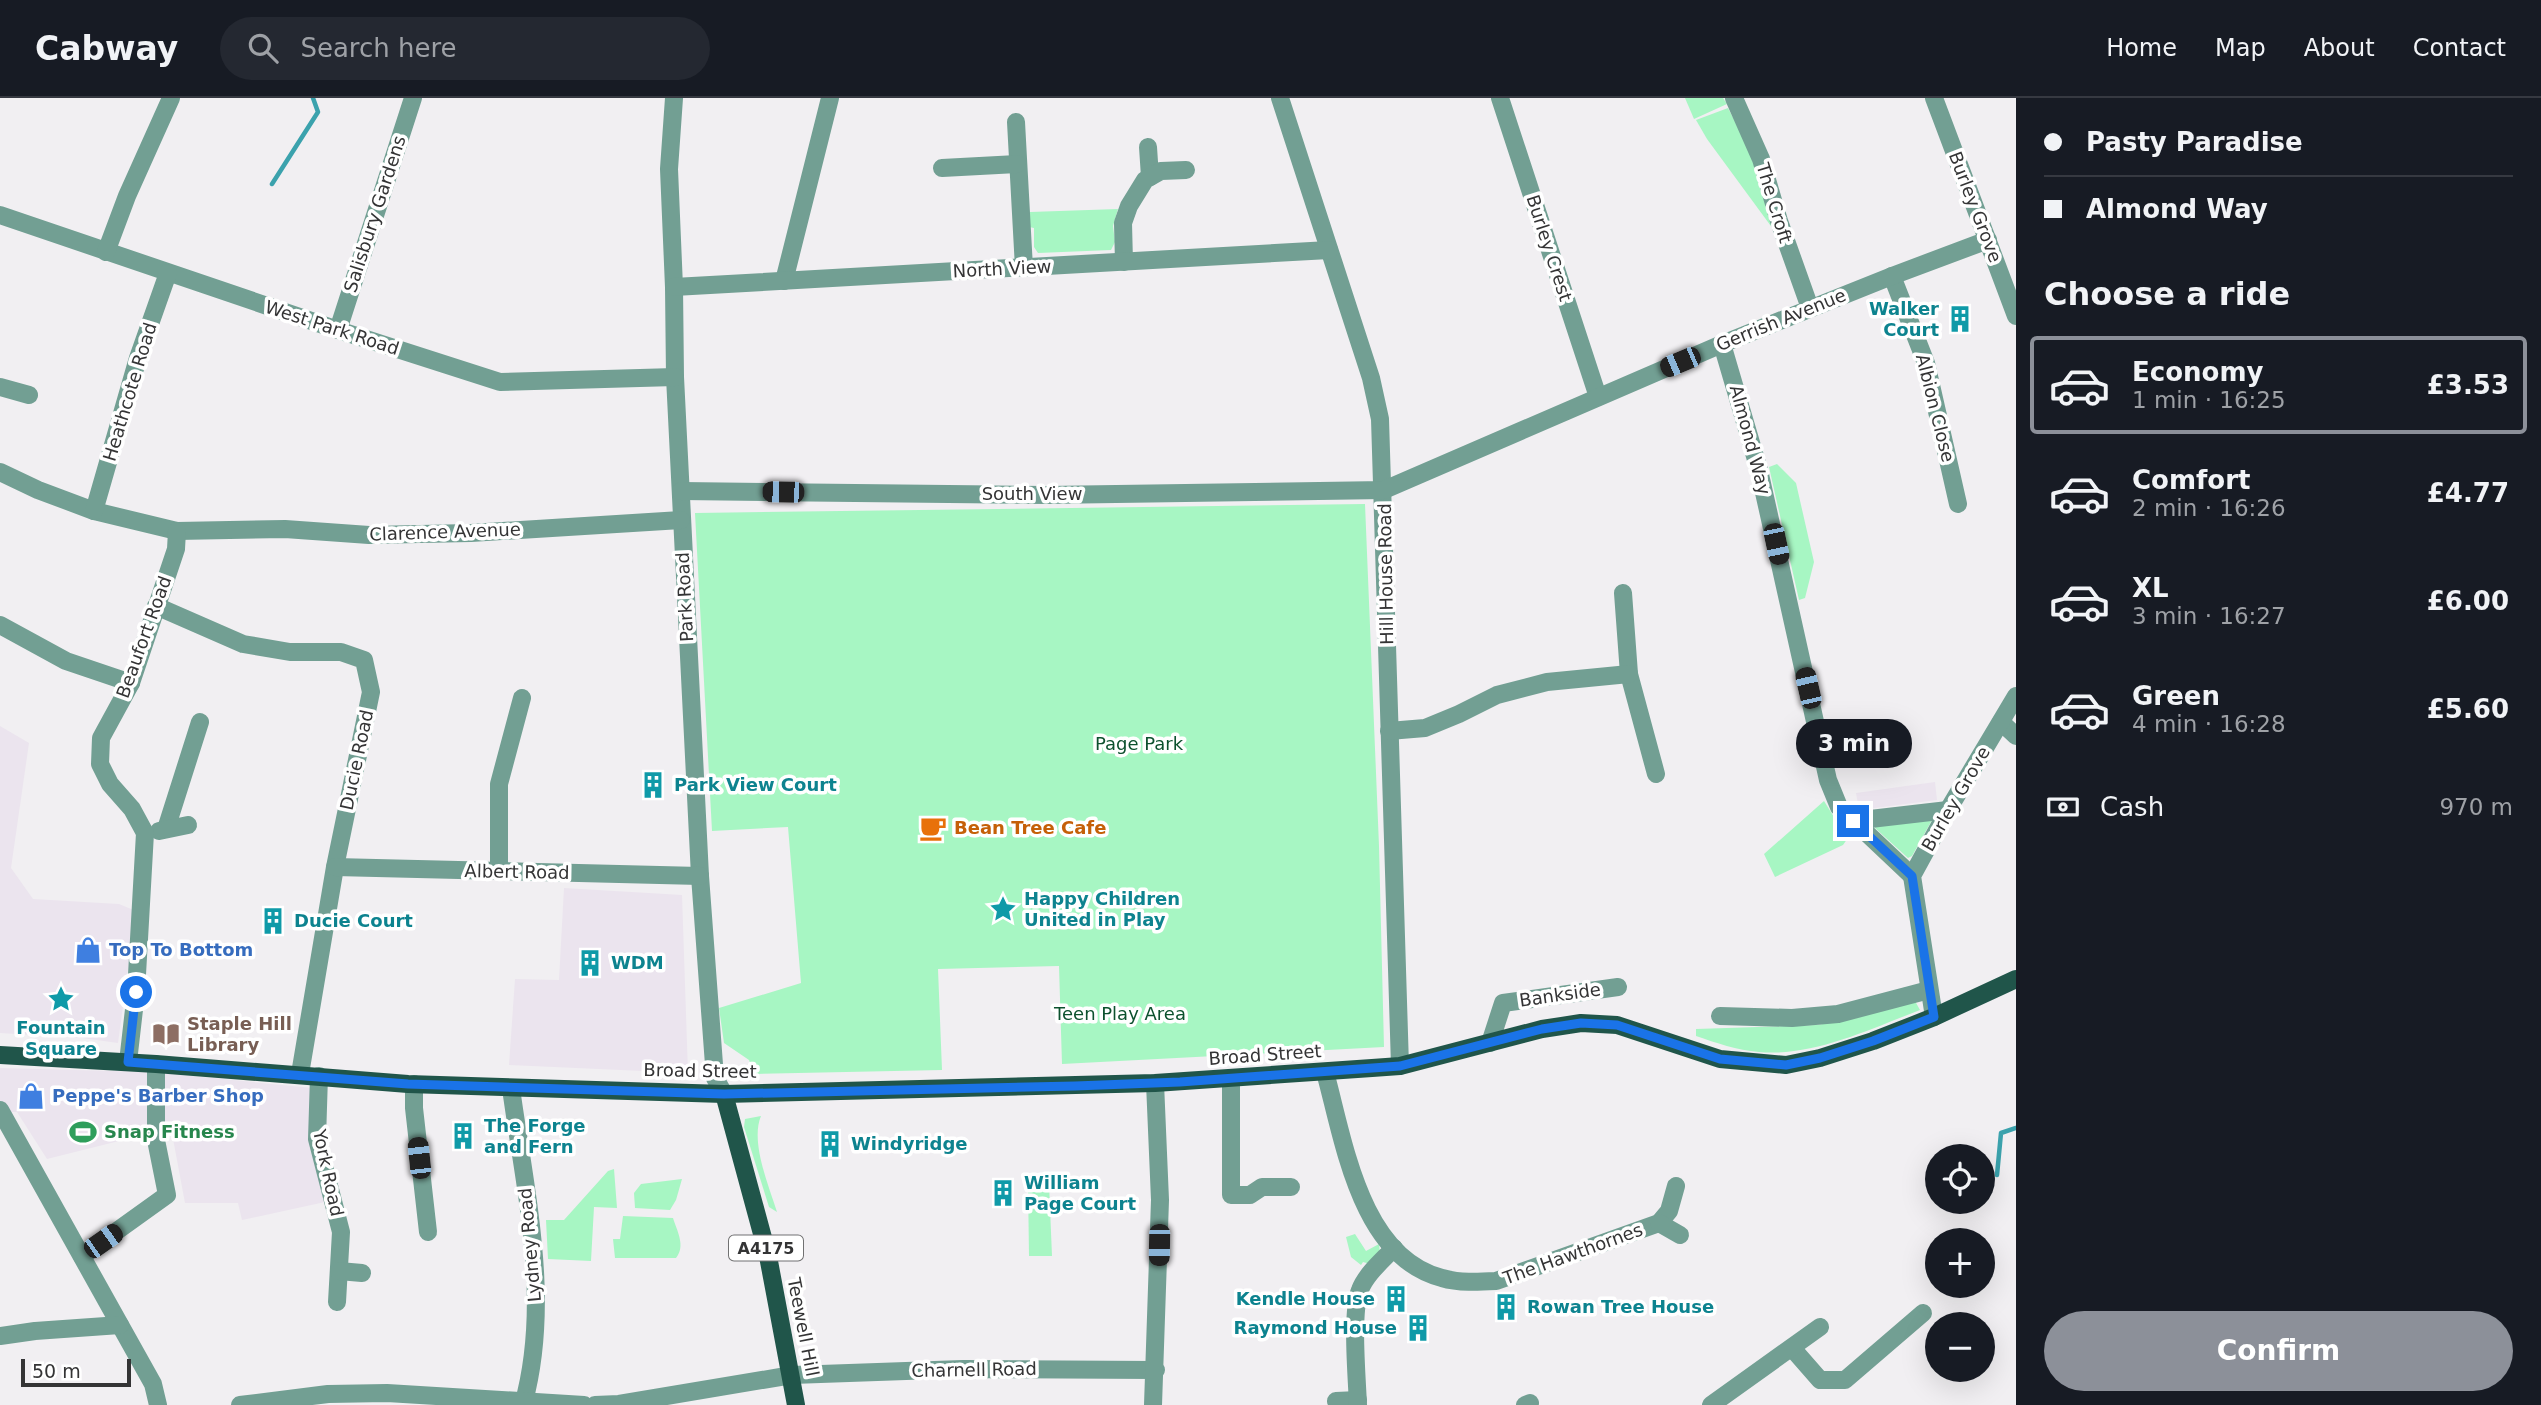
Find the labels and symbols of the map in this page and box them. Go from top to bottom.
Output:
street label: Salisbury Gardens [339,133,410,295]
street label: Burley Grove [1945,148,2006,265]
street label: The Croft [1752,159,1797,246]
street label: Burley Crest [1522,192,1577,304]
street label: North View [952,255,1052,282]
street label: Gerrish Avenue [1713,284,1849,355]
street label: West Park Road [262,296,402,359]
place label: Walker Court [1869,298,1939,340]
building icon: Walker Court [1945,304,1975,334]
street label: Heathcote Road [98,320,161,464]
car [1657,344,1704,380]
street label: Albion Close [1912,352,1959,464]
street label: Almond Way [1726,383,1775,497]
car [762,481,805,503]
street label: South View [982,483,1082,504]
street label: Hill House Road [1374,503,1397,645]
street label: Clarence Avenue [369,518,521,545]
car [1762,521,1791,567]
street label: Park Road [672,552,697,642]
street label: Beaufort Road [112,573,175,701]
car [1794,665,1823,711]
street label: Ducie Road [336,708,377,812]
callout: 3 min [1795,720,1911,768]
park label: Page Park [1095,733,1184,754]
street label: Burley Grove [1917,743,1994,855]
building icon: Park View Court [638,770,668,800]
place label: Park View Court [674,774,837,795]
route end [1837,805,1869,837]
cafe icon: Bean Tree Cafe [918,813,948,843]
place label: Bean Tree Cafe [954,817,1106,838]
street label: Albert Road [464,860,570,883]
place label: Happy Children United in Play [1024,888,1180,930]
place icon: Happy Children United in Play [988,894,1018,924]
building icon: Ducie Court [258,906,288,936]
place label: Ducie Court [294,910,413,931]
shop icon: Top To Bottom [73,935,103,965]
place label: Top To Bottom [109,939,253,960]
building icon: WDM [575,948,605,978]
place label: WDM [611,952,664,973]
route start [120,976,152,1008]
street label: Bankside [1518,978,1602,1011]
place icon: Fountain Square [46,984,76,1014]
park label: Teen Play Area [1053,1003,1186,1024]
place label: Staple Hill Library [187,1013,292,1055]
place label: Fountain Square [16,1017,106,1059]
library icon: Staple Hill Library [151,1019,181,1049]
street label: Broad Street [1208,1040,1322,1069]
street label: Broad Street [643,1059,757,1082]
shop icon: Peppe's Barber Shop [16,1081,46,1111]
place label: Peppe's Barber Shop [52,1085,264,1106]
place label: The Forge and Fern [484,1115,585,1157]
sports icon: Snap Fitness [68,1117,98,1147]
place label: Snap Fitness [104,1121,235,1142]
building icon: The Forge and Fern [448,1121,478,1151]
street label: York Road [309,1127,348,1218]
building icon: Windyridge [815,1129,845,1159]
place label: Windyridge [851,1133,967,1154]
car [407,1136,432,1180]
place label: William Page Court [1024,1172,1136,1214]
building icon: William Page Court [988,1178,1018,1208]
street label: Lydney Road [514,1187,545,1303]
street label: The Hawthornes [1499,1219,1645,1289]
car [80,1220,127,1262]
car [1149,1224,1170,1266]
road number: A4175 [729,1236,803,1260]
street label: Teewell Hill [783,1275,823,1378]
building icon: Kendle House [1381,1284,1411,1314]
place label: Kendle House [1236,1288,1375,1309]
building icon: Rowan Tree House [1491,1292,1521,1322]
place label: Rowan Tree House [1527,1296,1714,1317]
building icon: Raymond House [1403,1313,1433,1343]
place label: Raymond House [1234,1317,1397,1338]
scale bar [21,1356,131,1388]
street label: Charnell Road [911,1358,1037,1381]

